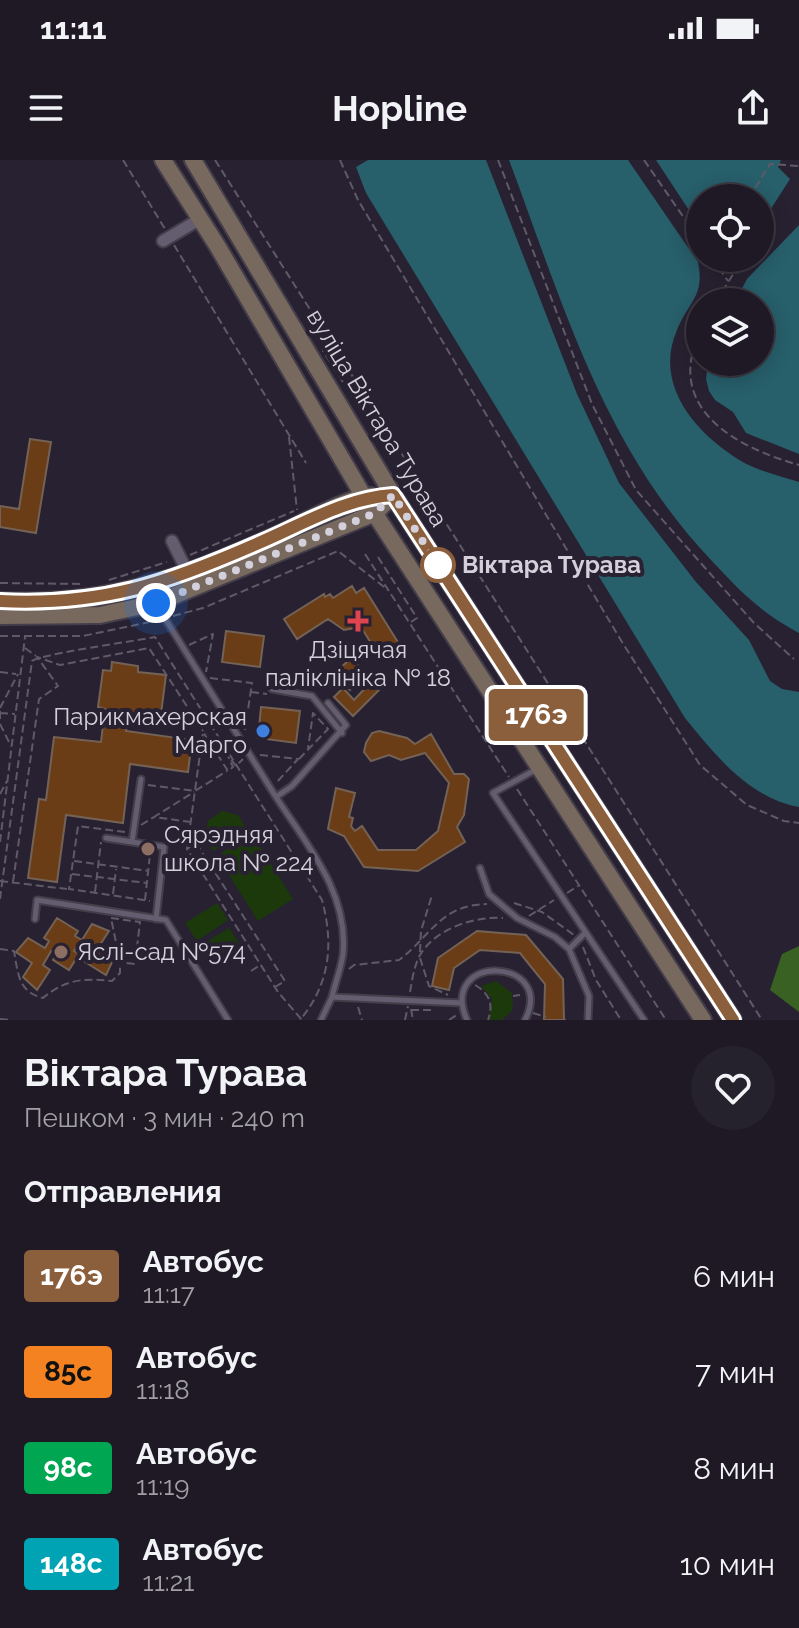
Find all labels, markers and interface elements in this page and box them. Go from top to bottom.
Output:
text: 11:11 [40,11,107,46]
icon: menu [24,86,68,130]
icon: share [731,86,775,130]
text: Hopline [332,87,467,129]
map controls [686,184,774,376]
button: locate [686,184,774,272]
button: layers [686,288,774,376]
street label: вуліца Віктара Турава [301,304,454,532]
marker: Віктара Турава [421,548,455,582]
place label: Віктара Турава [462,550,641,579]
your location [136,583,176,623]
marker: Дзіцячая паліклініка № 18 [347,610,369,632]
place label: Дзіцячая паліклініка № 18 [265,635,451,692]
line badge: 176э [480,689,592,741]
text: 176э [505,698,567,731]
place label: Парикмахерская Марго [53,702,247,759]
marker: Парикмахерская Марго [254,722,272,740]
place label: Сярэдняя школа № 224 [164,820,314,877]
marker: Сярэдняя школа № 224 [139,840,157,858]
place label: Яслі-сад №574 [77,937,246,966]
marker: Яслі-сад №574 [52,943,70,961]
button: heart [691,1046,775,1130]
text: Віктара Турава [24,1050,307,1095]
text: Пешком · 3 мин · 240 m [24,1103,305,1133]
text: Отправления [24,1174,222,1209]
text: Автобус [143,1244,264,1279]
text: 176э [40,1259,103,1292]
text: 6 мин [693,1259,775,1294]
text: 11:17 [143,1279,195,1309]
text: Автобус [136,1340,257,1375]
text: 85с [44,1355,92,1388]
text: 7 мин [695,1355,775,1390]
text: 11:18 [136,1375,190,1405]
text: Автобус [136,1436,257,1471]
text: 98с [43,1451,93,1484]
text: 8 мин [693,1451,775,1486]
text: 11:19 [136,1471,190,1501]
text: Автобус [143,1532,264,1567]
text: 148с [40,1547,103,1580]
text: 10 мин [680,1547,775,1582]
text: 11:21 [143,1567,194,1597]

